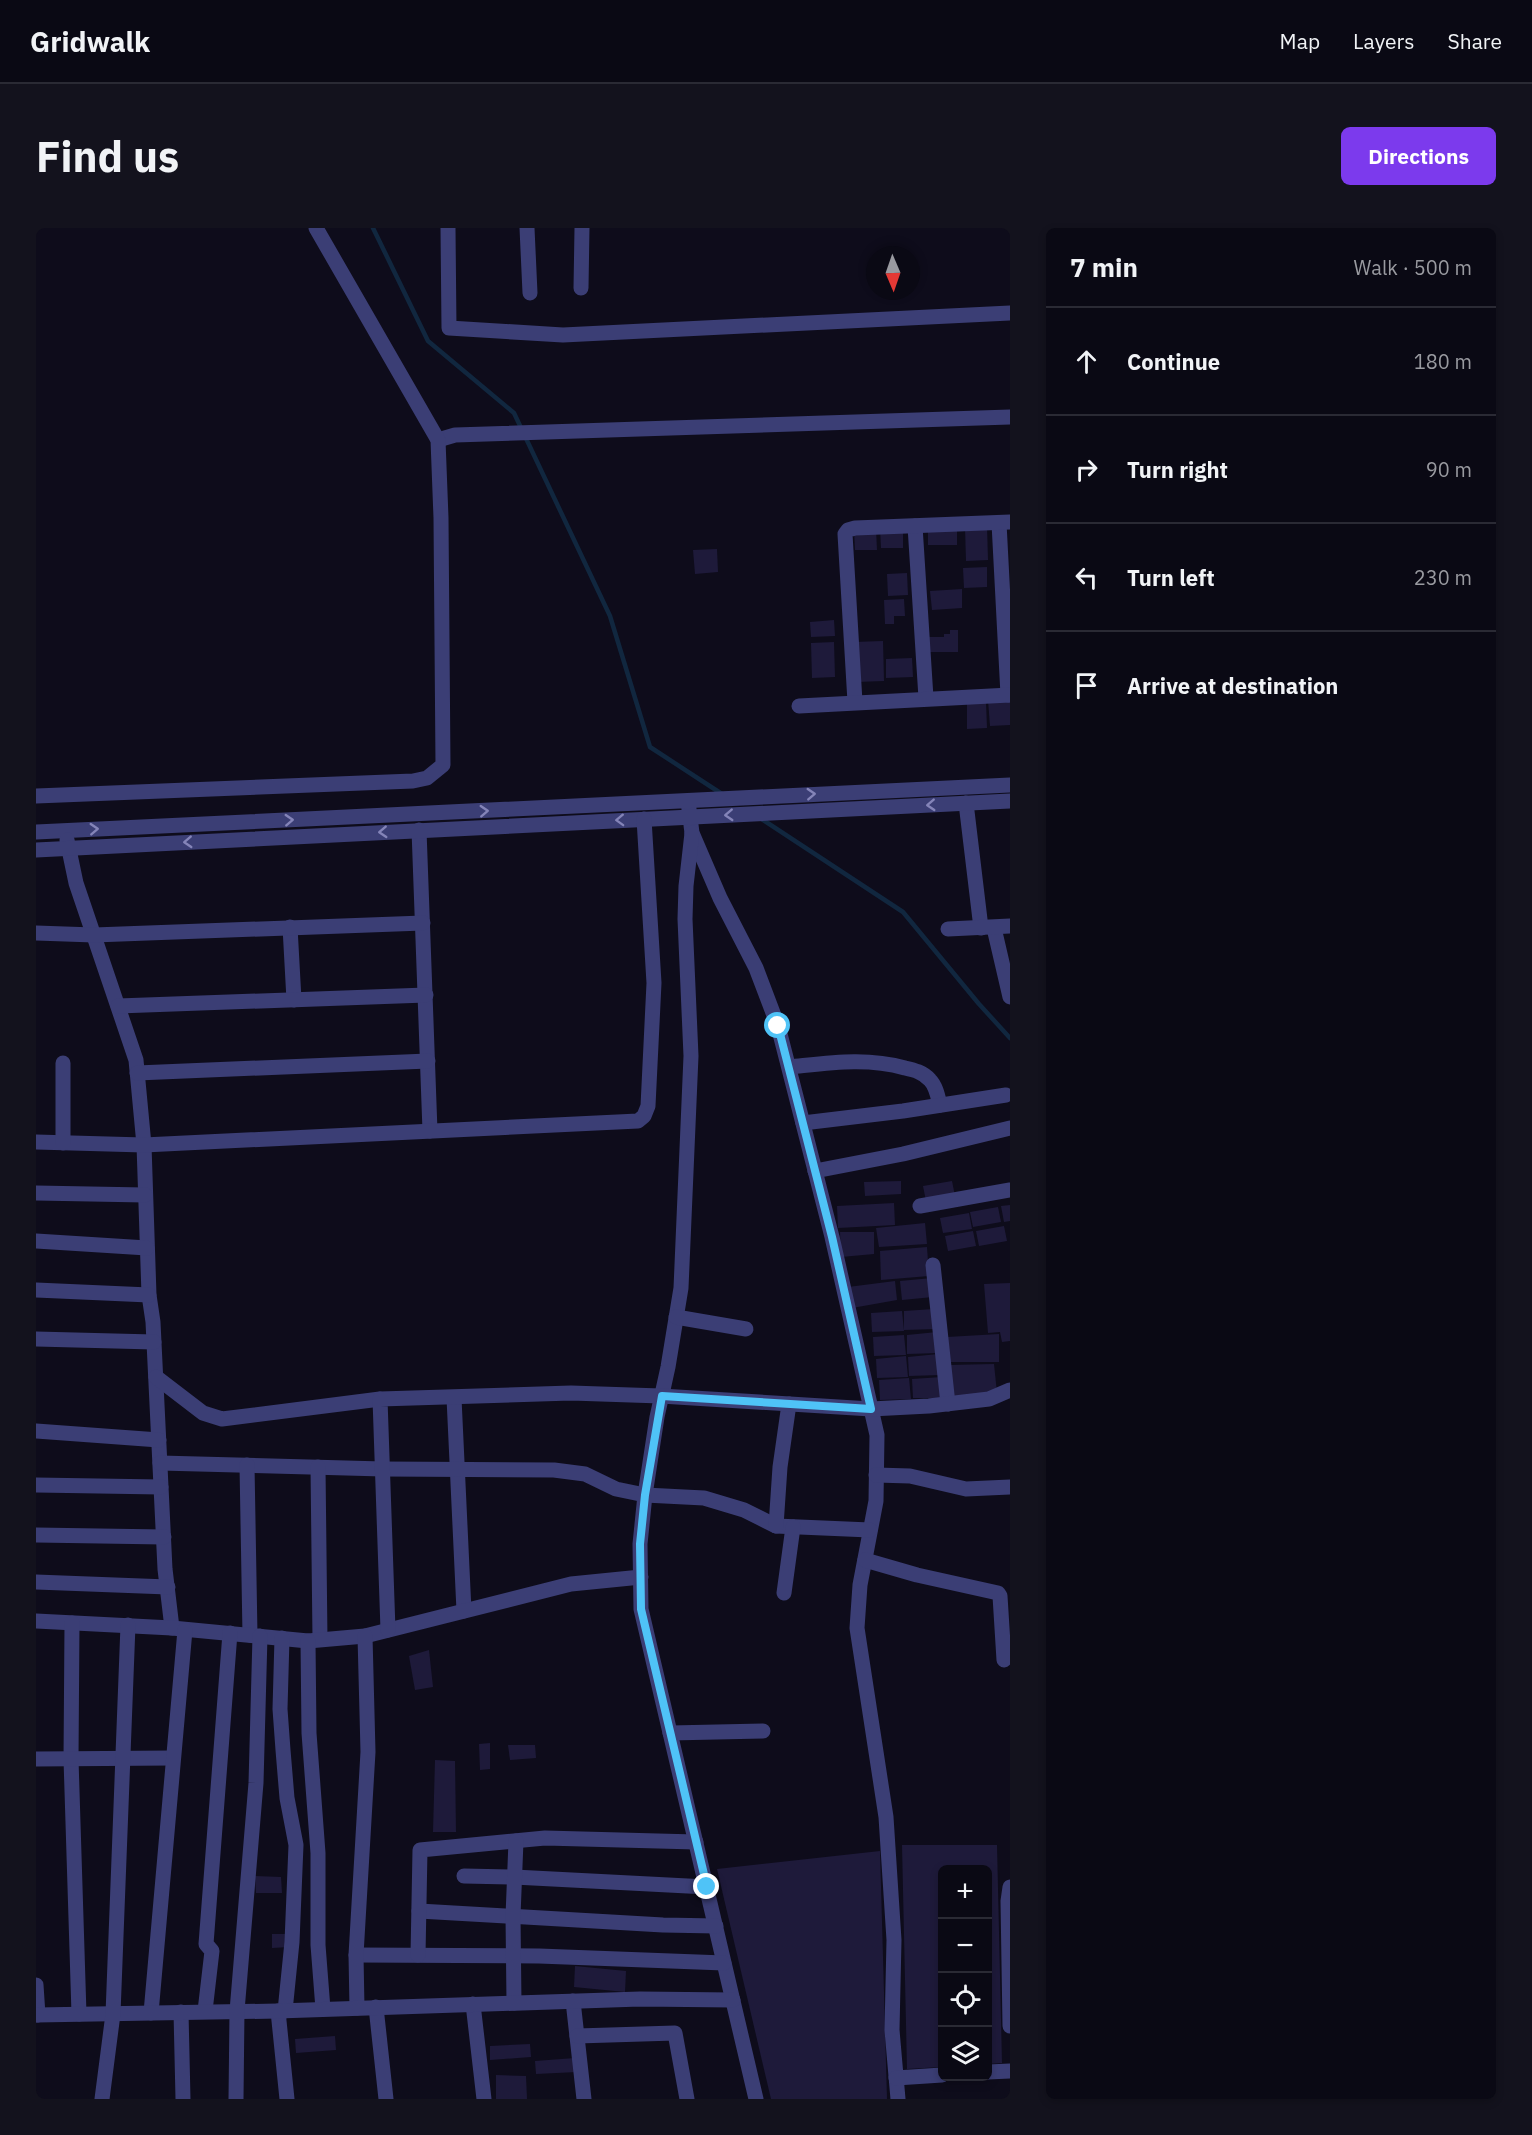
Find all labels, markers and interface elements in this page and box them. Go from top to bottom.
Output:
text: Gridwalk [30,23,150,60]
text: Map [1280,27,1320,55]
text: Layers [1353,27,1415,55]
text: Share [1448,27,1502,55]
button: Directions [1341,127,1496,185]
text: Find us [36,129,179,184]
north arrow [866,246,920,300]
text: 7 min [1070,250,1138,284]
text: Walk · 500 m [1354,254,1472,281]
icon: ahead [1070,345,1103,378]
text: Continue [1127,347,1220,376]
text: 180 m [1414,348,1472,375]
icon: right [1070,453,1103,486]
text: Turn right [1127,455,1228,484]
text: 90 m [1426,456,1472,483]
icon: left [1070,561,1103,594]
text: Turn left [1127,563,1215,592]
text: 230 m [1414,564,1472,591]
icon: arrive [1070,669,1103,702]
text: Arrive at destination [1127,671,1338,700]
one-way arrow [806,788,815,801]
one-way arrow [926,798,935,811]
one-way arrow [479,804,488,817]
one-way arrow [724,809,733,822]
one-way arrow [285,813,294,826]
one-way arrow [615,814,624,827]
one-way arrow [90,823,99,836]
one-way arrow [378,825,387,838]
one-way arrow [184,836,193,849]
route start [764,1012,790,1038]
map controls [938,1865,992,2081]
button: + [938,1865,992,1919]
route end [693,1873,719,1899]
button: − [938,1919,992,1973]
button: locate [938,1973,992,2027]
button: layers [938,2027,992,2081]

